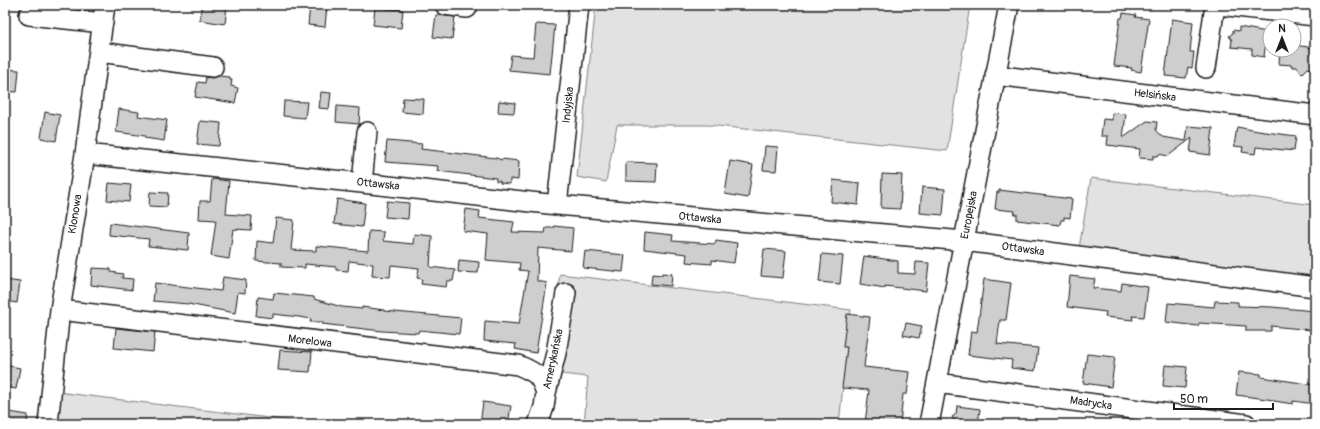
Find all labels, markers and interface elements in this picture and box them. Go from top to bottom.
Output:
north arrow [1262,18,1302,58]
text: N [1278,22,1286,35]
street label: Indyjska [560,86,576,124]
street label: Helsińska [1133,86,1177,104]
street label: Ottawska [356,175,400,193]
street label: Europejska [958,190,980,240]
street label: Klonowa [65,193,85,235]
street label: Ottawska [678,210,722,226]
street label: Ottawska [1001,240,1045,258]
street label: Amerykańska [540,328,566,390]
street label: Morelowa [287,332,333,350]
scale bar [1174,385,1273,411]
text: 50 m [1180,392,1208,407]
street label: Madrycka [1069,394,1113,412]

